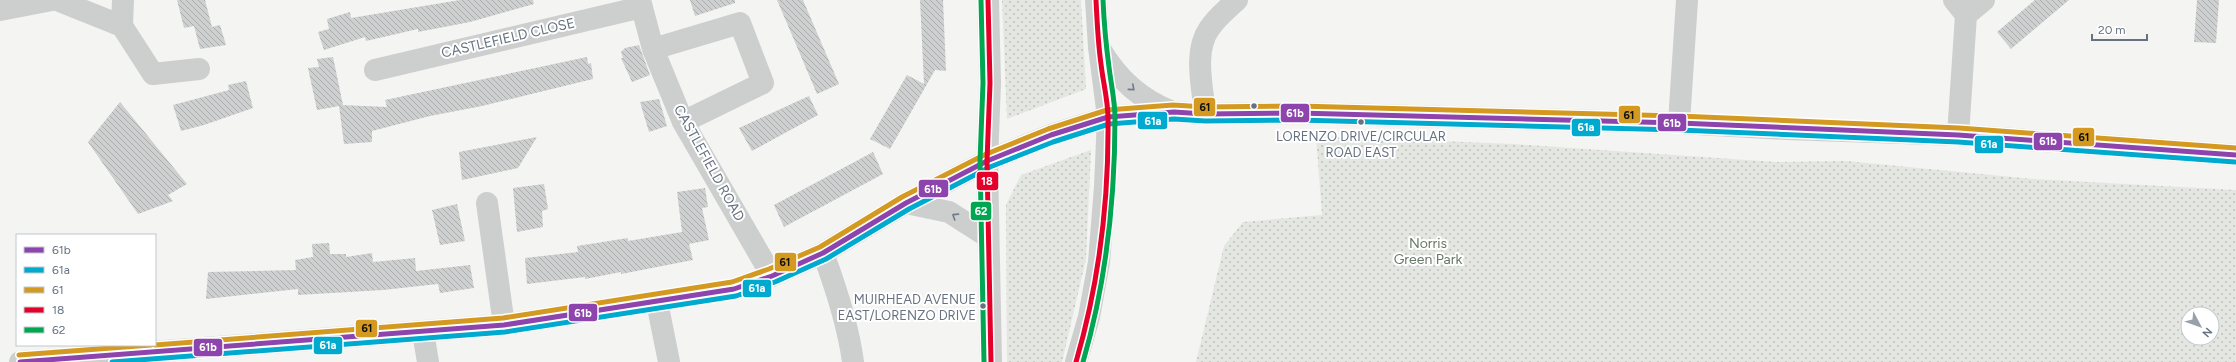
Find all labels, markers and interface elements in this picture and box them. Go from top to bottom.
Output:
street label: CASTLEFIELD CLOSE [440,14,576,62]
scale bar [2092,16,2147,42]
text: 20 m [2098,23,2126,37]
one-way arrow [1127,84,1134,91]
line badge: 61 [1193,97,1216,117]
text: 61 [1199,101,1211,114]
unlabelled marker [1249,101,1259,111]
street label: CASTLEFIELD ROAD [670,102,748,224]
line badge: 61b [1280,103,1310,123]
line badge: 61 [1618,105,1641,124]
text: 61b [1286,107,1304,120]
text: 61 [1623,109,1635,122]
line badge: 61a [1137,111,1168,130]
line badge: 61b [1657,113,1687,132]
text: 61a [1145,115,1162,128]
marker: LORENZO DRIVE/CIRCULAR ROAD EAST [1356,117,1366,127]
text: 61b [1663,117,1681,130]
line badge: 61a [1571,118,1601,137]
text: 61a [1578,121,1595,134]
line badge: 61 [2072,127,2095,147]
place label: LORENZO DRIVE/CIRCULAR ROAD EAST [1276,129,1446,160]
text: 61 [2078,131,2090,144]
line badge: 61b [2033,132,2063,151]
line badge: 61a [1974,135,2004,154]
text: 61b [2039,135,2057,148]
text: 61a [1981,138,1998,151]
line badge: 18 [976,171,999,191]
text: 18 [981,175,993,188]
line badge: 61b [918,179,949,198]
text: 61b [924,183,942,196]
line badge: 62 [970,201,992,221]
text: 62 [975,205,987,218]
one-way arrow [953,214,960,221]
legend [16,234,156,346]
park label: Norris Green Park [1394,235,1462,268]
text: 61b [52,243,71,257]
line badge: 61 [774,252,797,272]
text: 61 [779,256,791,269]
text: 61a [52,263,70,277]
line badge: 61a [742,279,772,298]
text: 61a [749,282,766,295]
text: 61 [52,283,64,297]
place label: MUIRHEAD AVENUE EAST/LORENZO DRIVE [838,292,976,323]
marker: MUIRHEAD AVENUE EAST/LORENZO DRIVE [978,301,988,311]
text: 18 [52,303,64,317]
line badge: 61b [568,303,598,322]
north arrow [2180,306,2220,346]
text: 61b [574,307,592,320]
line badge: 61 [355,319,378,338]
text: 61 [361,322,373,335]
text: 62 [52,323,66,337]
text: N [2199,325,2215,340]
line badge: 61a [313,336,343,355]
line badge: 61b [193,338,223,357]
text: 61a [320,339,337,352]
text: 61b [199,341,217,354]

